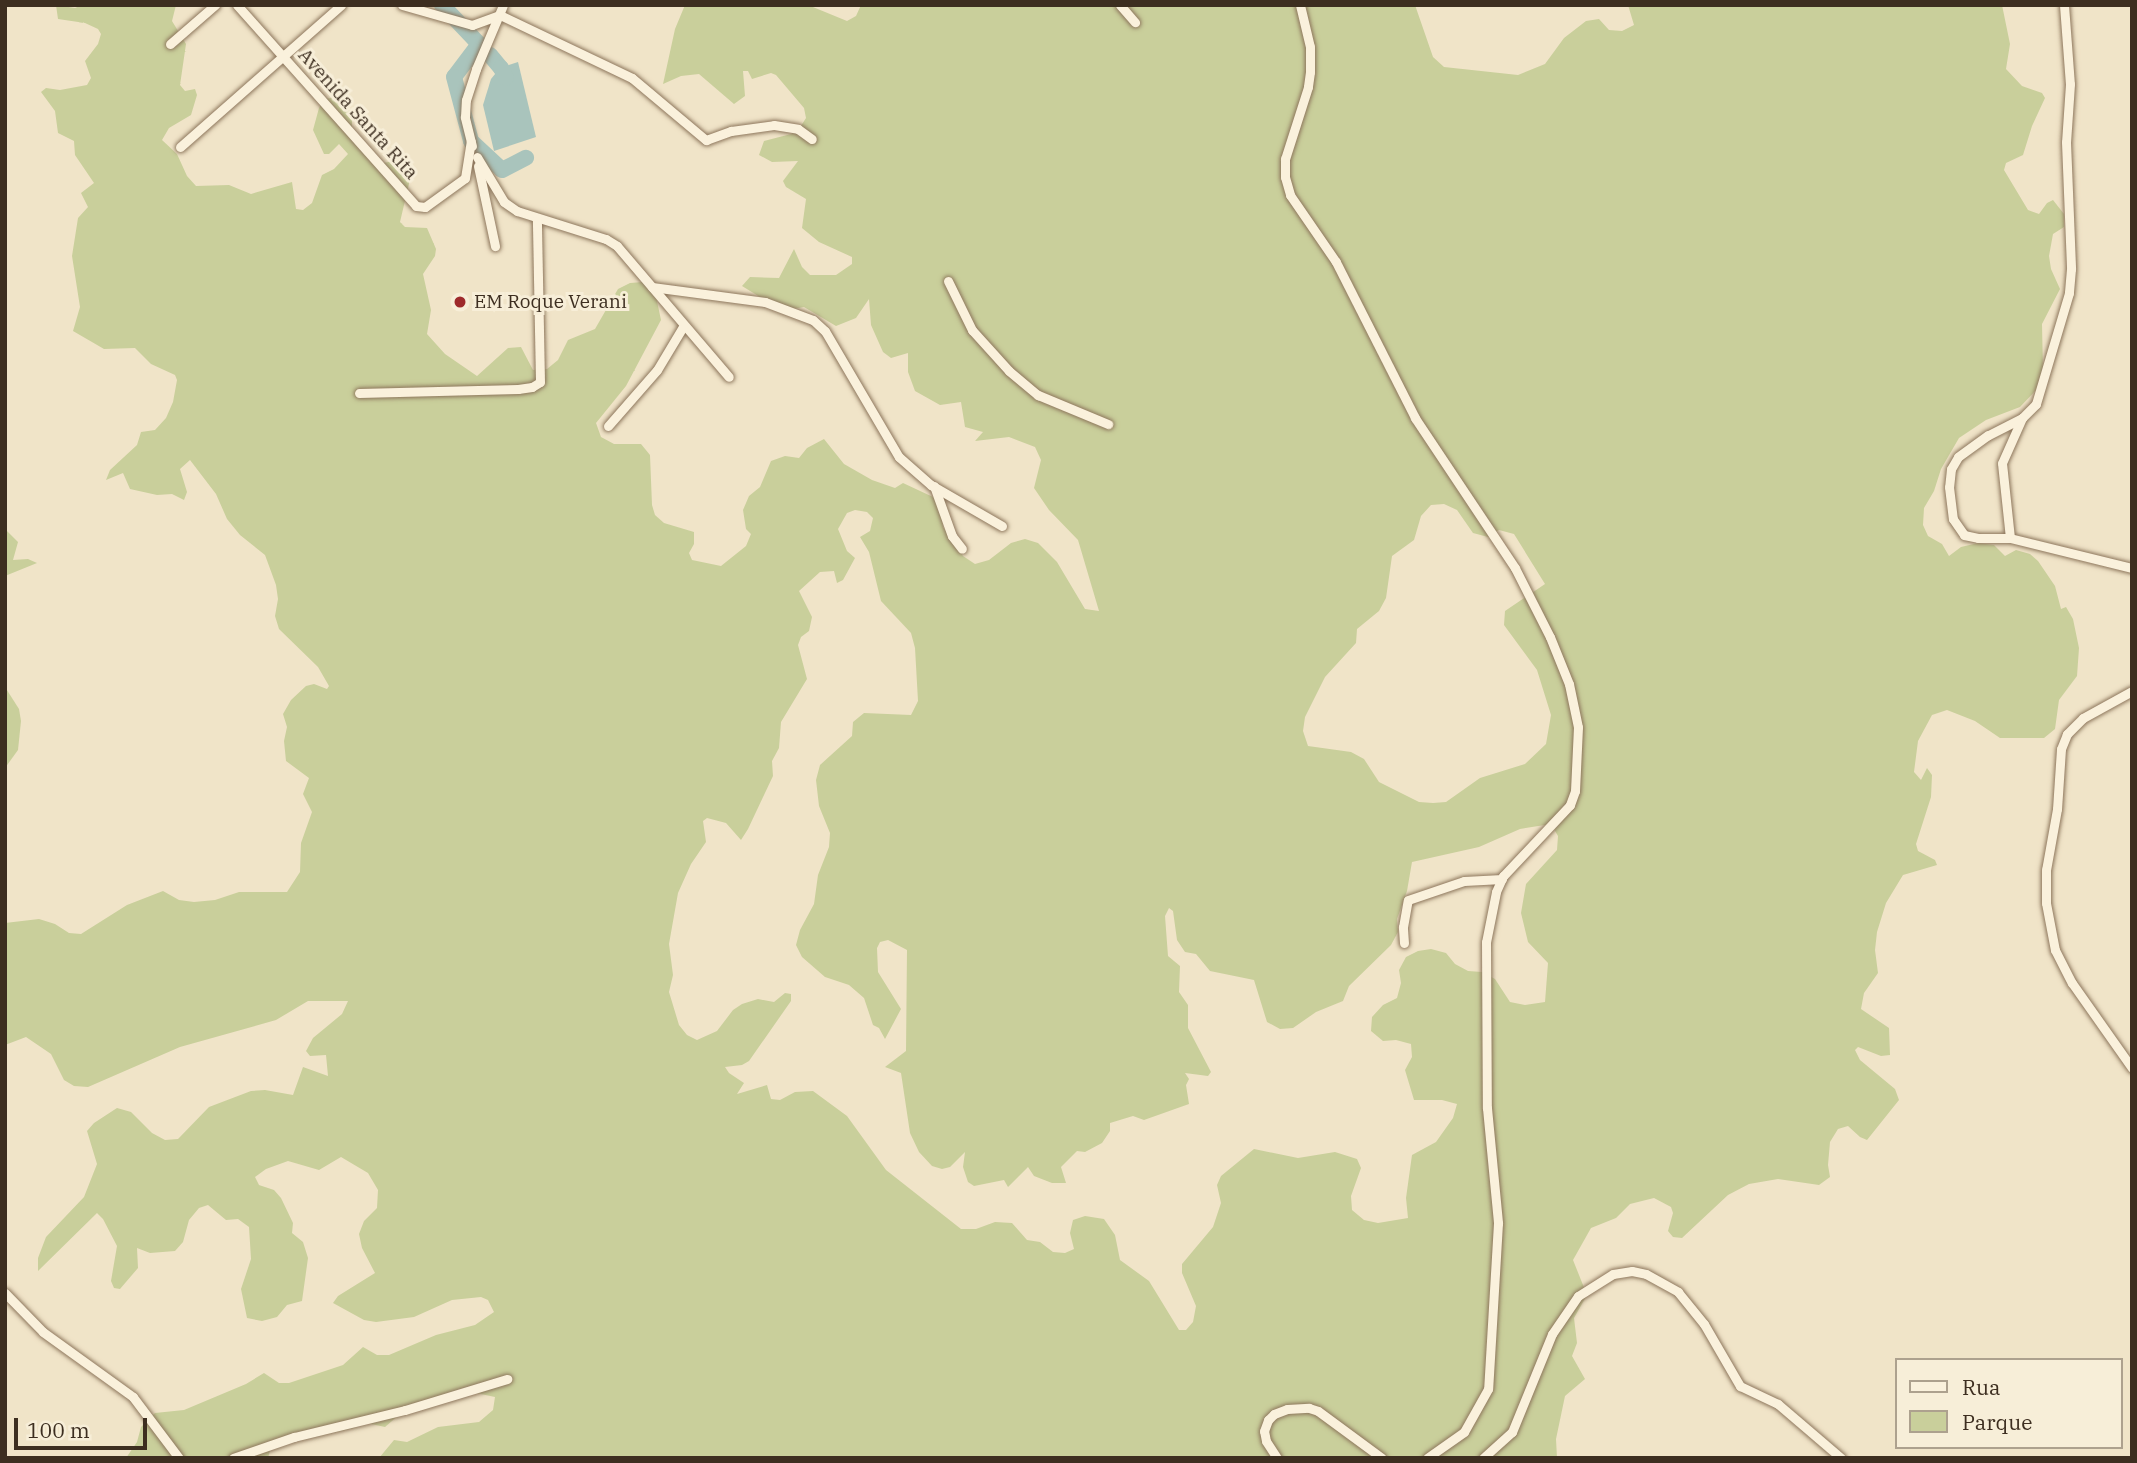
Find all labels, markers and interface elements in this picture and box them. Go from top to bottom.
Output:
street label: Avenida Santa Rita [293,44,423,184]
place label: EM Roque Verani [474,291,627,313]
marker: EM Roque Verani [452,294,468,310]
legend [1896,1358,2123,1449]
text: Rua [1962,1373,2000,1401]
scale bar [18,1404,150,1448]
text: Parque [1962,1408,2032,1436]
text: 100 m [27,1416,90,1444]

